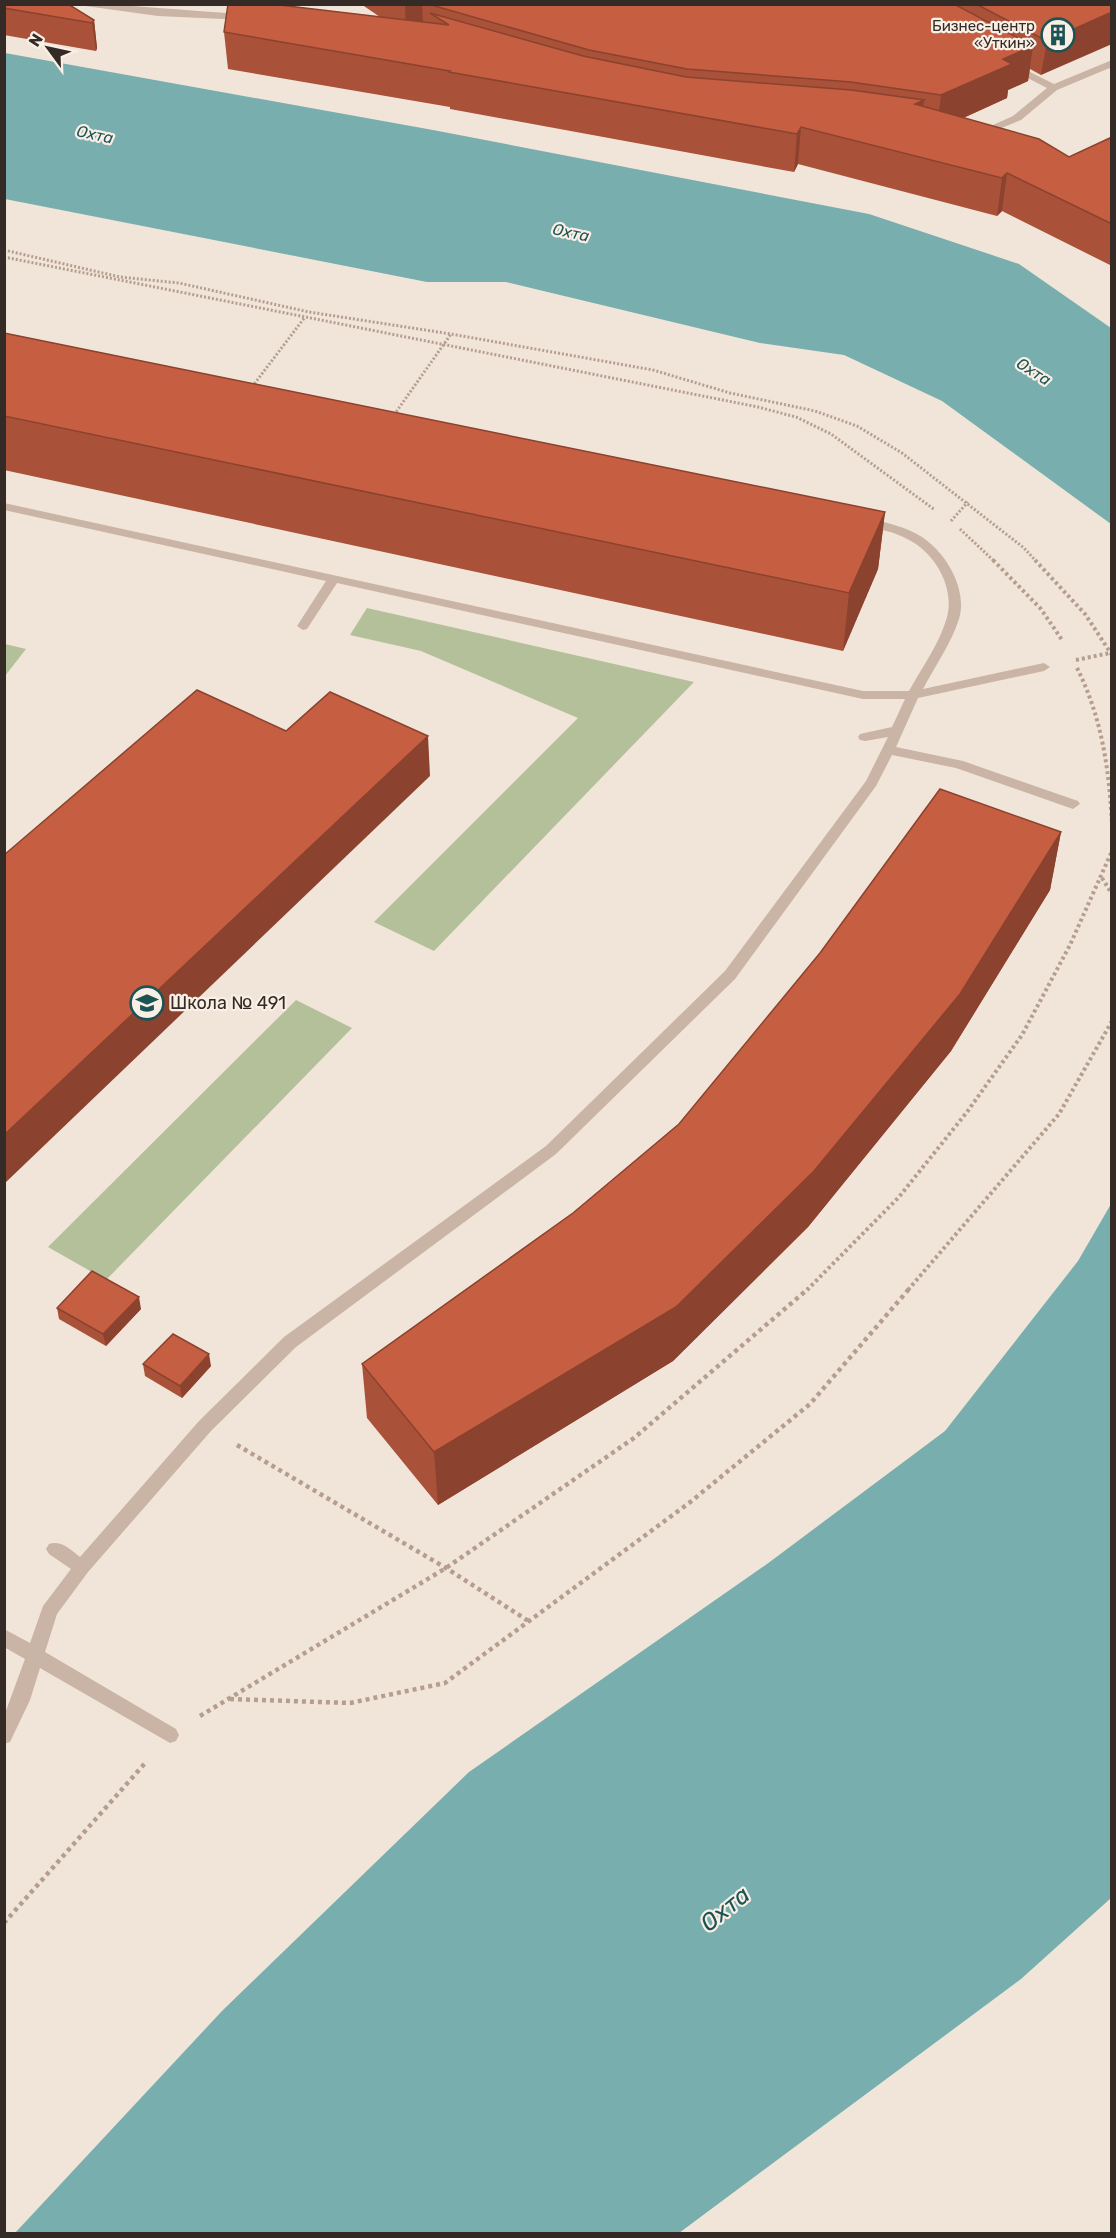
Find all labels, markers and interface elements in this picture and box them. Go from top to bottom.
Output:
place label: Бизнес-центр «Уткин» [932,17,1035,52]
building icon: Бизнес-центр «Уткин» [1040,17,1076,53]
north arrow [18,18,78,78]
text: N [25,30,47,50]
water label: Охта [75,121,115,148]
water label: Охта [551,219,591,246]
water label: Охта [1013,354,1054,389]
school or university icon: Школа № 491 [129,985,165,1021]
place label: Школа № 491 [170,992,286,1014]
water label: Охта [695,1881,755,1937]

